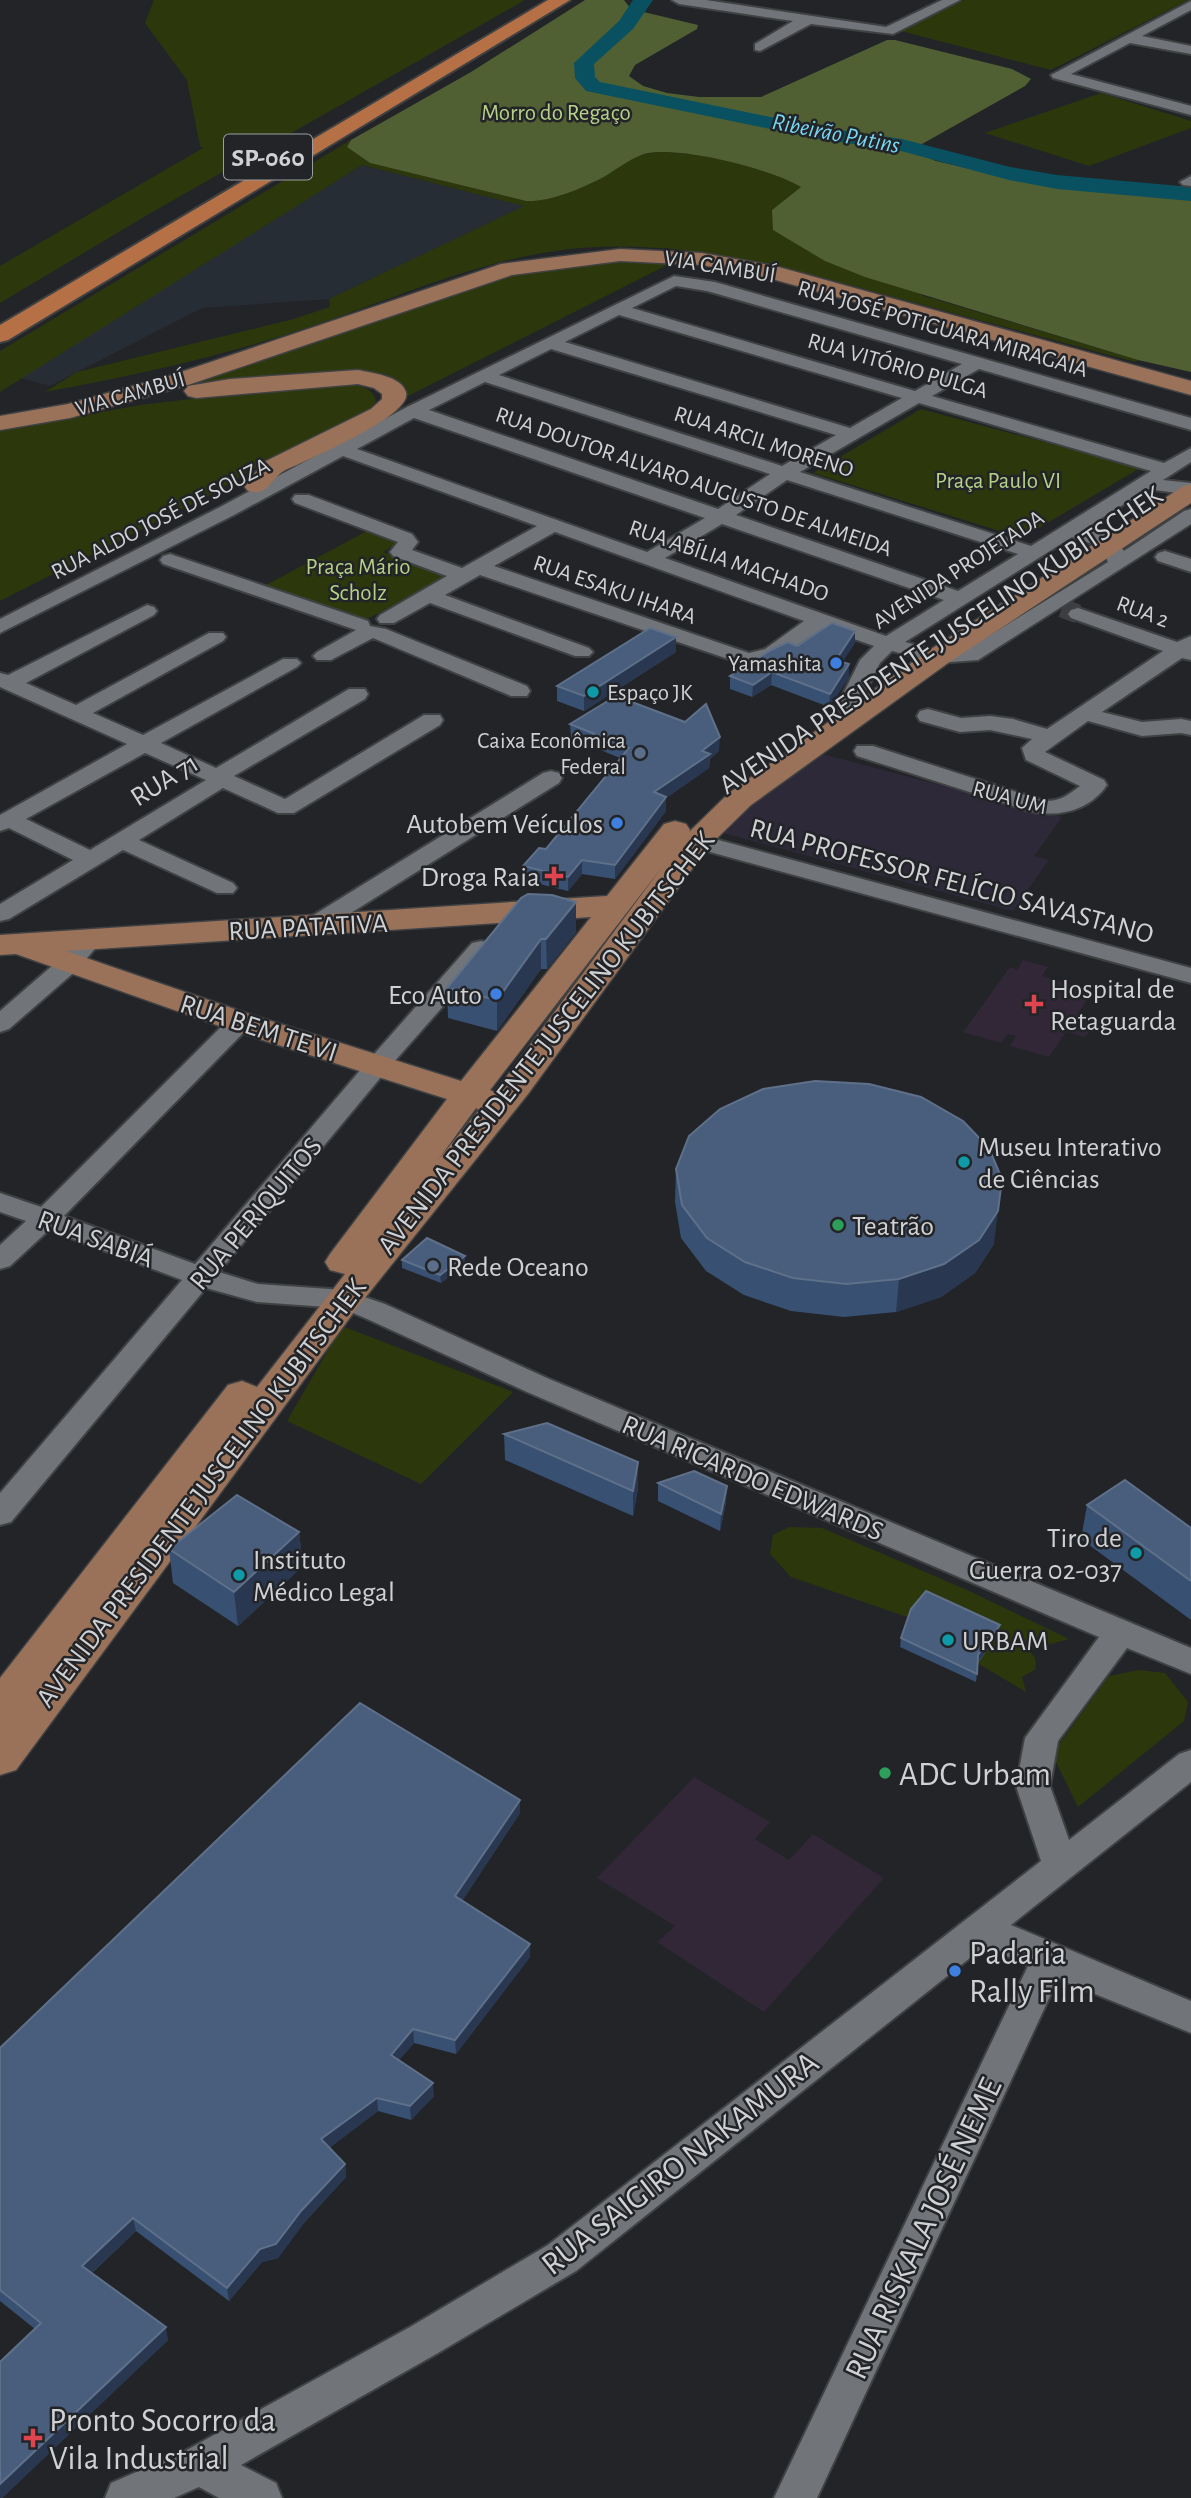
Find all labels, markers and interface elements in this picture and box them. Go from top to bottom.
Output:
park label: Morro do Regaço [481,102,631,125]
water label: Ribeirão Putins [770,110,902,158]
road number: SP-060 [224,134,312,180]
street label: VIA CAMBUÍ [662,244,778,288]
street label: RUA JOSÉ POTIGUARA MIRAGAIA [795,274,1091,382]
street label: RUA VITÓRIO PULGA [805,327,991,403]
street label: VIA CAMBUÍ [72,365,188,421]
street label: RUA ARCIL MORENO [671,403,856,482]
street label: RUA DOUTOR ALVARO AUGUSTO DE ALMEIDA [492,404,895,561]
street label: RUA ALDO JOSÉ DE SOUZA [46,452,274,584]
park label: Praça Paulo VI [935,470,1061,493]
street label: AVENIDA PRESIDENTE JUSCELINO KUBITSCHEK [714,481,1168,800]
street label: AVENIDA PROJETADA [869,506,1048,634]
street label: RUA ABÍLIA MACHADO [626,514,832,606]
street label: RUA ESAKU IHARA [530,552,699,629]
park label: Praça Mário Scholz [305,556,411,605]
street label: RUA 2 [1113,592,1172,632]
place label: Yamashita [728,653,822,676]
marker: Yamashita [828,655,844,671]
place label: Espaço JK [607,682,693,705]
marker: Espaço JK [585,684,601,700]
place label: Caixa Econômica Federal [477,730,626,779]
marker: Caixa Econômica Federal [632,745,648,761]
street label: RUA 71 [126,749,204,812]
street label: RUA UM [970,778,1049,819]
place label: Autobem Veículos [406,811,603,839]
street label: RUA PROFESSOR FELÍCIO SAVASTANO [747,812,1157,949]
marker: Autobem Veículos [609,815,625,831]
street label: AVENIDA PRESIDENTE JUSCELINO KUBITSCHEK [373,826,721,1260]
place label: Droga Raia [421,864,540,892]
marker: Droga Raia [546,868,562,884]
street label: RUA PATATIVA [228,910,389,946]
place label: Hospital de Retaguarda [1050,976,1176,1036]
place label: Eco Auto [388,982,482,1010]
marker: Eco Auto [488,986,504,1002]
street label: RUA BEM TE VI [176,990,340,1067]
marker: Hospital de Retaguarda [1024,994,1044,1014]
street label: RUA PERIQUITOS [185,1133,328,1296]
place label: Museu Interativo de Ciências [978,1134,1162,1194]
marker: Museu Interativo de Ciências [956,1154,972,1170]
street label: RUA SABIÁ [34,1203,158,1274]
place label: Teatrão [852,1213,934,1241]
marker: Teatrão [830,1217,846,1233]
place label: Rede Oceano [447,1254,589,1282]
marker: Rede Oceano [425,1258,441,1274]
street label: AVENIDA PRESIDENTE JUSCELINO KUBITSCHEK [31,1273,372,1713]
street label: RUA RICARDO EDWARDS [618,1411,887,1547]
place label: Tiro de Guerra 02-037 [969,1525,1122,1585]
marker: Tiro de Guerra 02-037 [1128,1545,1144,1561]
place label: Instituto Médico Legal [253,1547,395,1607]
marker: Instituto Médico Legal [231,1567,247,1583]
place label: URBAM [962,1628,1048,1656]
marker: URBAM [940,1632,956,1648]
place label: ADC Urbam [899,1759,1051,1792]
marker: ADC Urbam [877,1765,893,1781]
place label: Padaria Rally Film [969,1938,1095,2009]
marker: Padaria Rally Film [947,1963,963,1979]
street label: RUA SAIGIRO NAKAMURA [536,2046,825,2282]
street label: RUA RISKALA JOSÉ NEME [836,2072,1009,2385]
place label: Pronto Socorro da Vila Industrial [49,2405,276,2476]
marker: Pronto Socorro da Vila Industrial [23,2428,43,2448]

